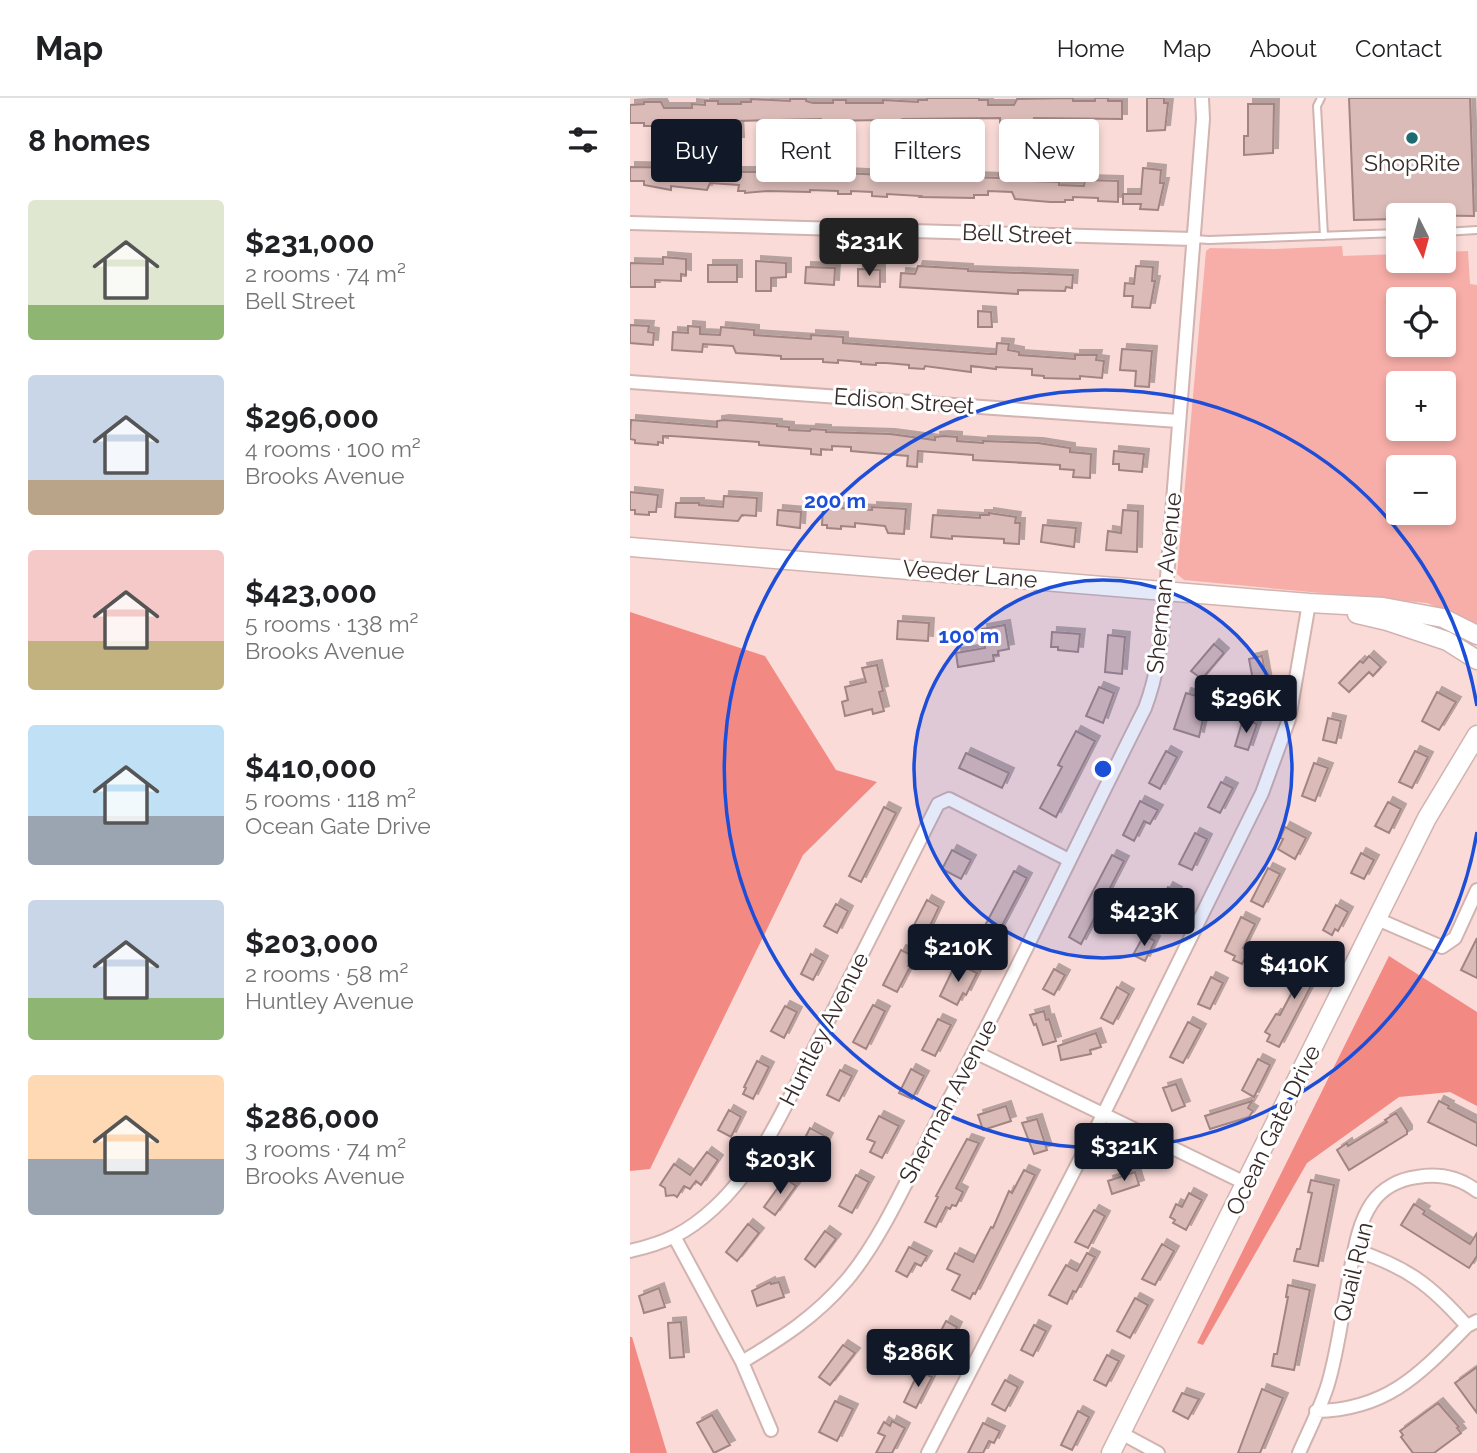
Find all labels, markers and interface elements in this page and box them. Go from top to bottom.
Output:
text: Map [35,29,103,68]
text: Home [1057,34,1125,63]
text: Map [1163,34,1211,63]
text: About [1249,34,1317,63]
text: Contact [1355,34,1442,63]
chip: Buy [651,119,742,182]
chip: Rent [756,119,856,182]
chip: Filters [870,119,985,182]
chip: New [999,119,1099,182]
icon: filters [564,121,602,159]
text: 8 homes [28,123,150,158]
marker: ShopRite [1404,130,1420,146]
place label: ShopRite [1364,149,1460,176]
north arrow [1386,203,1456,273]
map controls [1386,203,1456,525]
pin: $231K [820,218,918,278]
street label: Bell Street [961,218,1073,249]
text: $231,000 [245,225,375,260]
text: $231K [835,227,903,254]
icon: home [84,228,168,312]
text: 2 rooms · 74 m² [245,260,406,287]
text: Bell Street [245,287,355,314]
button: locate [1386,287,1456,357]
button: + [1386,371,1456,441]
street label: Edison Street [833,382,976,419]
text: $296,000 [245,400,379,435]
icon: home [84,403,168,487]
text: 4 rooms · 100 m² [245,435,421,462]
button: − [1386,455,1456,525]
text: Brooks Avenue [245,462,405,489]
text: 200 m [804,488,866,513]
street label: Sherman Avenue [1141,491,1186,675]
street label: Veeder Lane [902,554,1039,593]
text: $423,000 [245,575,377,610]
icon: home [84,578,168,662]
text: 5 rooms · 138 m² [245,610,419,637]
text: 100 m [939,623,999,648]
text: Brooks Avenue [245,637,405,664]
pin: $296K [1197,676,1295,735]
text: $296K [1211,684,1281,711]
text: $410,000 [245,750,377,785]
icon: home [84,753,168,837]
centre of rings [1091,757,1115,781]
text: 5 rooms · 118 m² [245,785,416,812]
text: Ocean Gate Drive [245,812,431,839]
pin: $423K [1095,888,1193,948]
text: $423K [1110,897,1178,924]
pin: $210K [909,924,1007,984]
text: $203,000 [245,925,378,960]
icon: home [84,928,168,1012]
text: $210K [924,933,992,960]
pin: $410K [1245,942,1343,1001]
street label: Huntley Avenue [773,947,874,1110]
text: $410K [1260,950,1328,977]
text: 2 rooms · 58 m² [245,960,408,987]
text: Huntley Avenue [245,987,414,1014]
street label: Sherman Avenue [893,1014,1002,1187]
street label: Ocean Gate Drive [1220,1040,1325,1219]
text: $286,000 [245,1100,380,1135]
icon: home [84,1103,168,1187]
pin: $321K [1075,1124,1173,1183]
text: $321K [1090,1132,1158,1159]
text: 3 rooms · 74 m² [245,1135,406,1162]
pin: $203K [731,1136,829,1196]
text: $203K [745,1145,815,1172]
text: Brooks Avenue [245,1162,405,1189]
street label: Quail Run [1327,1219,1378,1325]
pin: $286K [869,1330,967,1389]
text: $286K [883,1338,953,1365]

